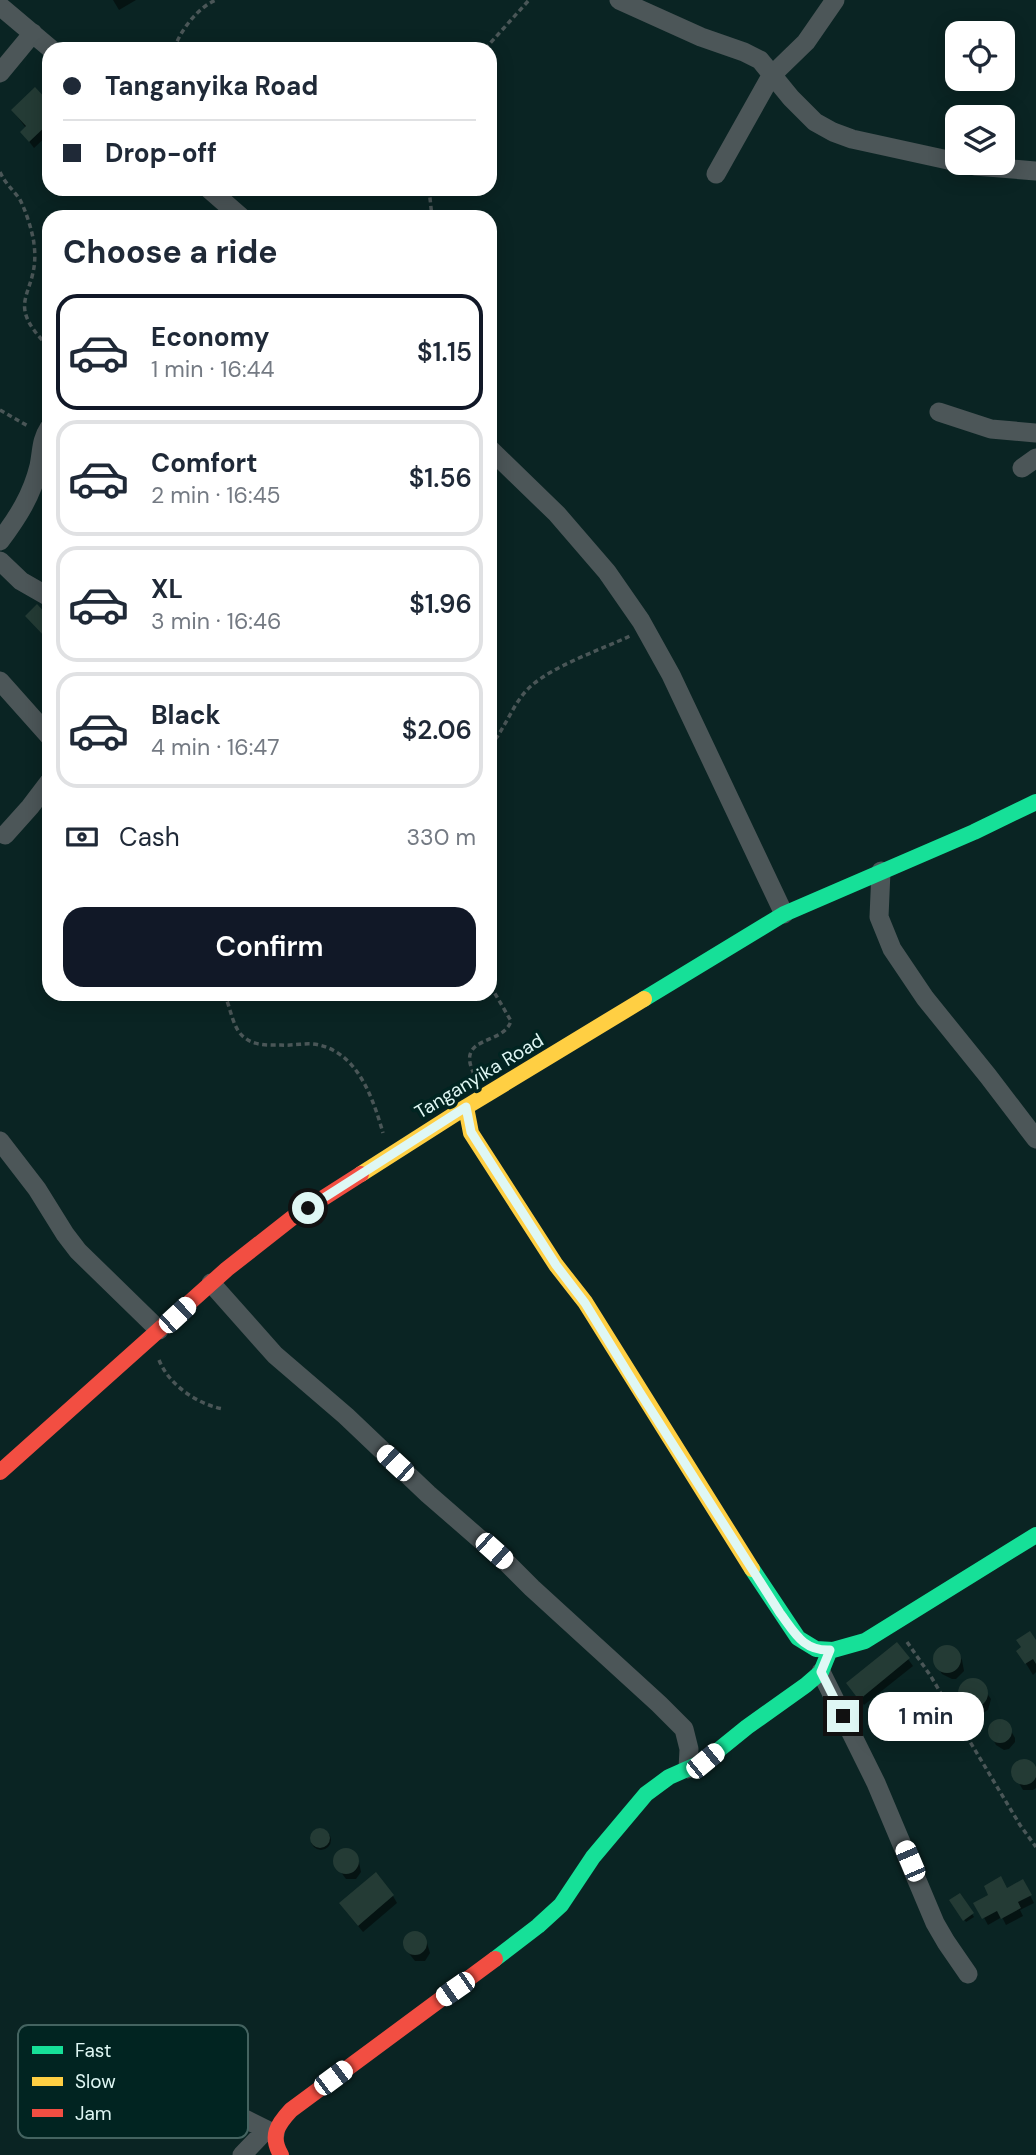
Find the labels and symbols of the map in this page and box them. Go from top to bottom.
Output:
street label: Tanganyika Road [410,1028,548,1124]
route start [292,1192,324,1224]
car [155,1293,200,1337]
car [373,1441,418,1485]
car [472,1529,517,1573]
callout: 1 min [868,1692,983,1740]
route end [827,1700,859,1732]
car [683,1740,728,1782]
car [893,1838,928,1884]
car [432,1968,479,2010]
legend [18,2025,248,2138]
text: Fast [75,2038,111,2063]
car [310,2057,357,2099]
text: Slow [75,2069,116,2094]
text: Jam [75,2101,112,2126]

